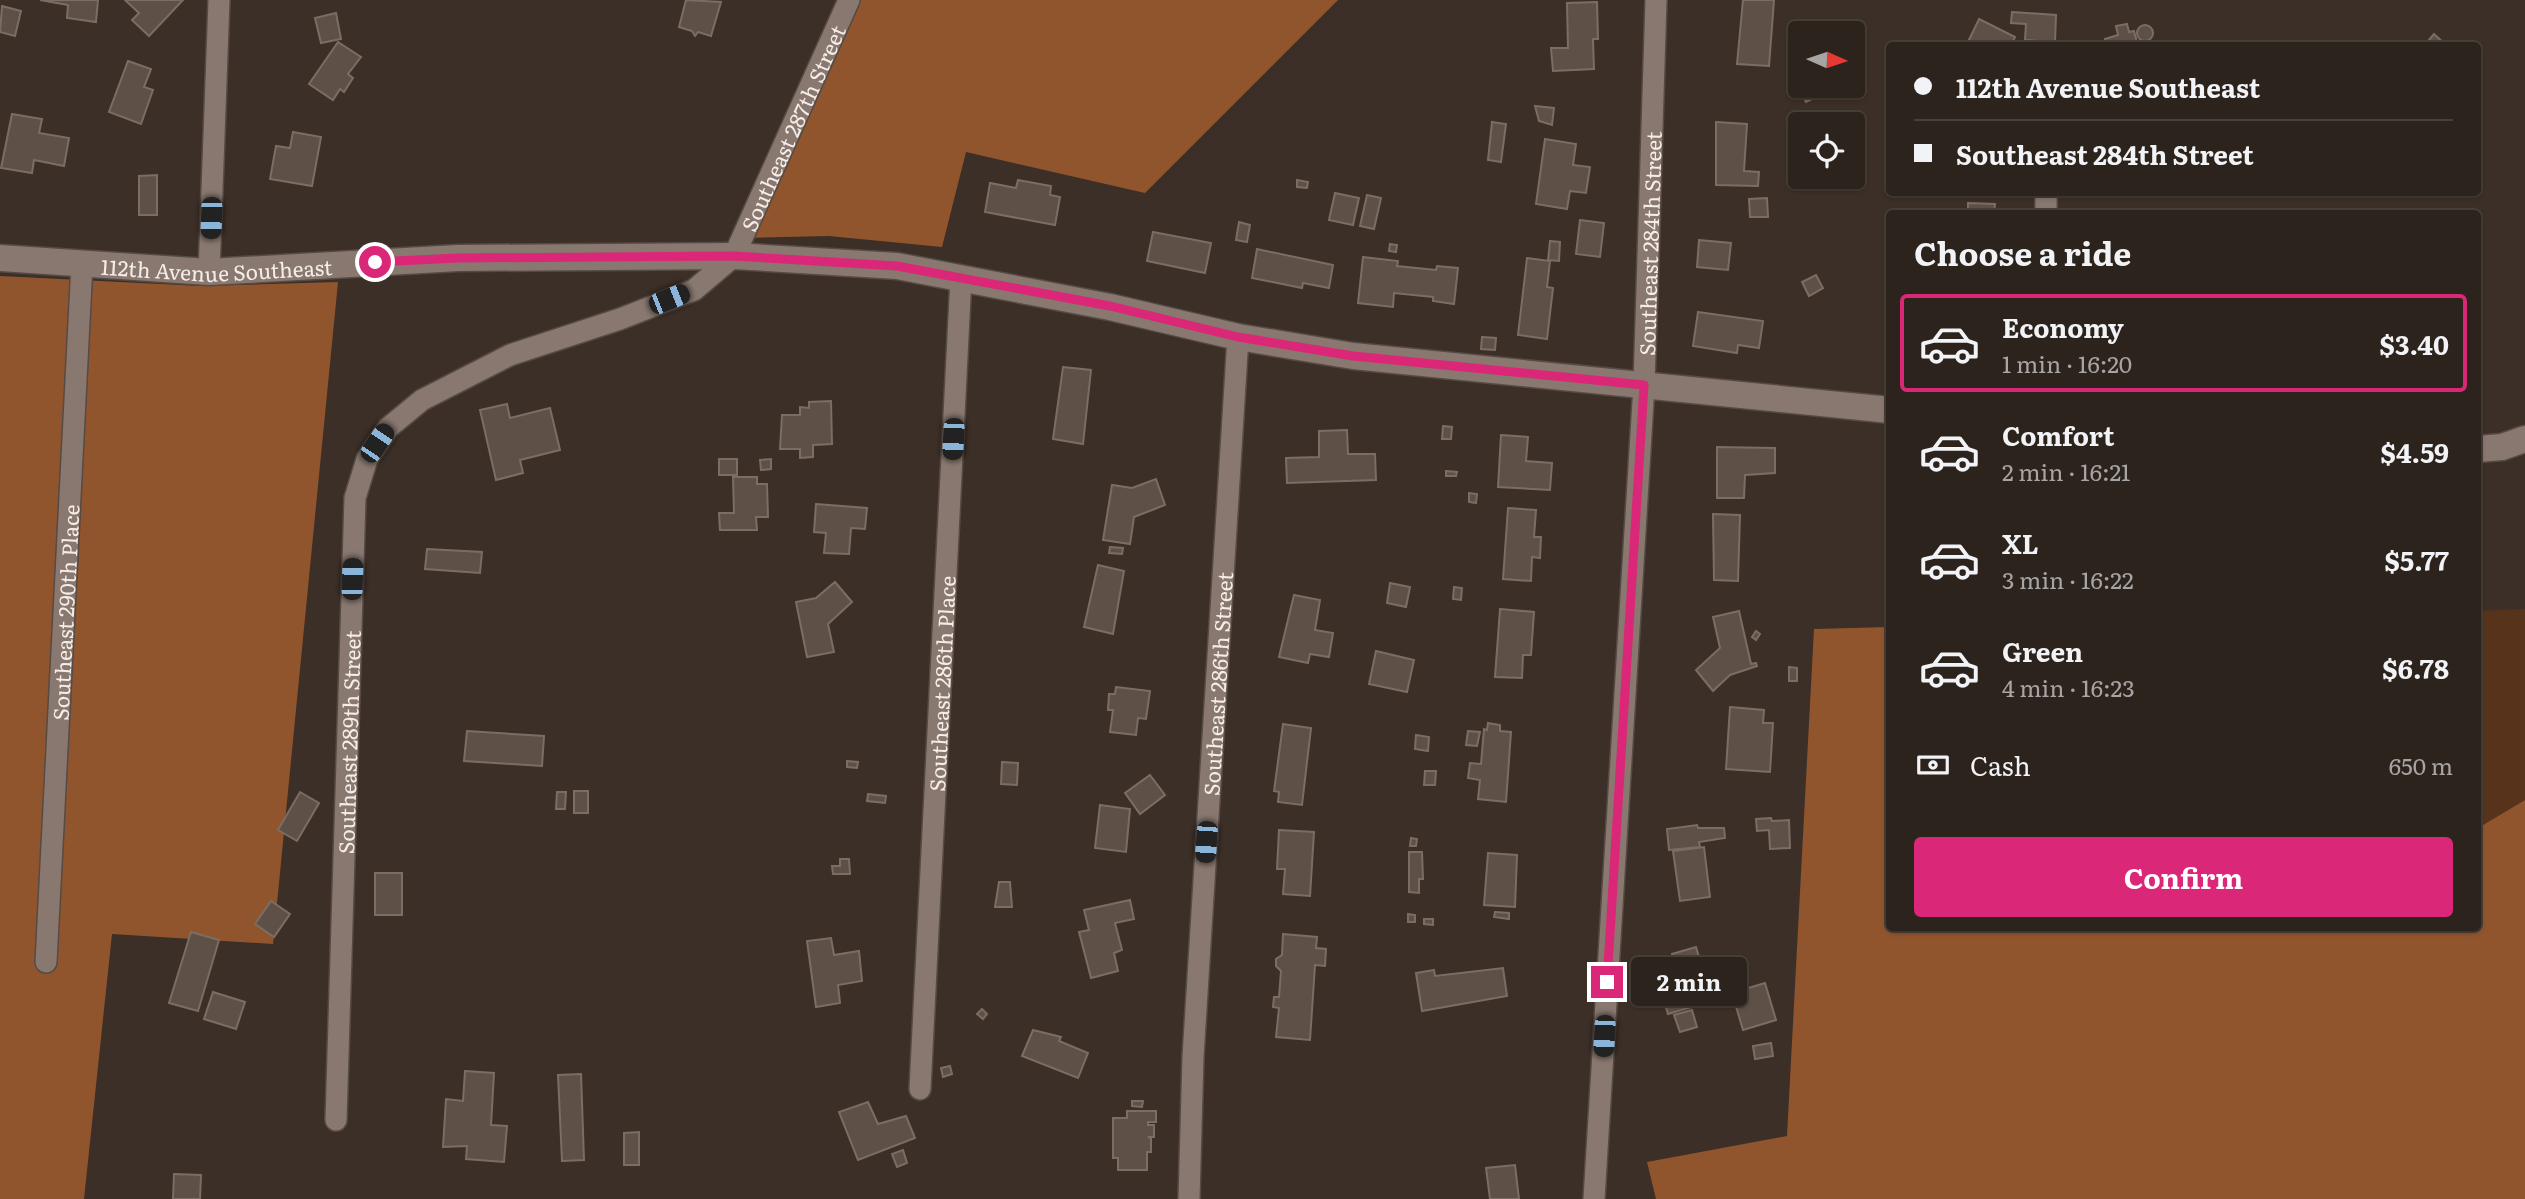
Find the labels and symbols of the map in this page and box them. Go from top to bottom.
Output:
street label: Southeast 287th Street [732,19,852,236]
north arrow [1788,21,1866,98]
street label: Southeast 284th Street [1629,131,1667,356]
car [200,197,223,239]
route start [359,246,391,278]
street label: 112th Avenue Southeast [100,249,334,288]
car [646,281,693,317]
car [942,417,965,461]
car [357,420,398,466]
street label: Southeast 290th Place [43,504,85,721]
car [341,558,364,600]
street label: Southeast 286th Street [1194,571,1239,797]
street label: Southeast 286th Place [920,575,961,792]
street label: Southeast 289th Street [329,629,366,854]
car [1195,820,1218,864]
callout: 2 min [1632,958,1747,1006]
route end [1591,966,1623,998]
car [1593,1014,1616,1058]

